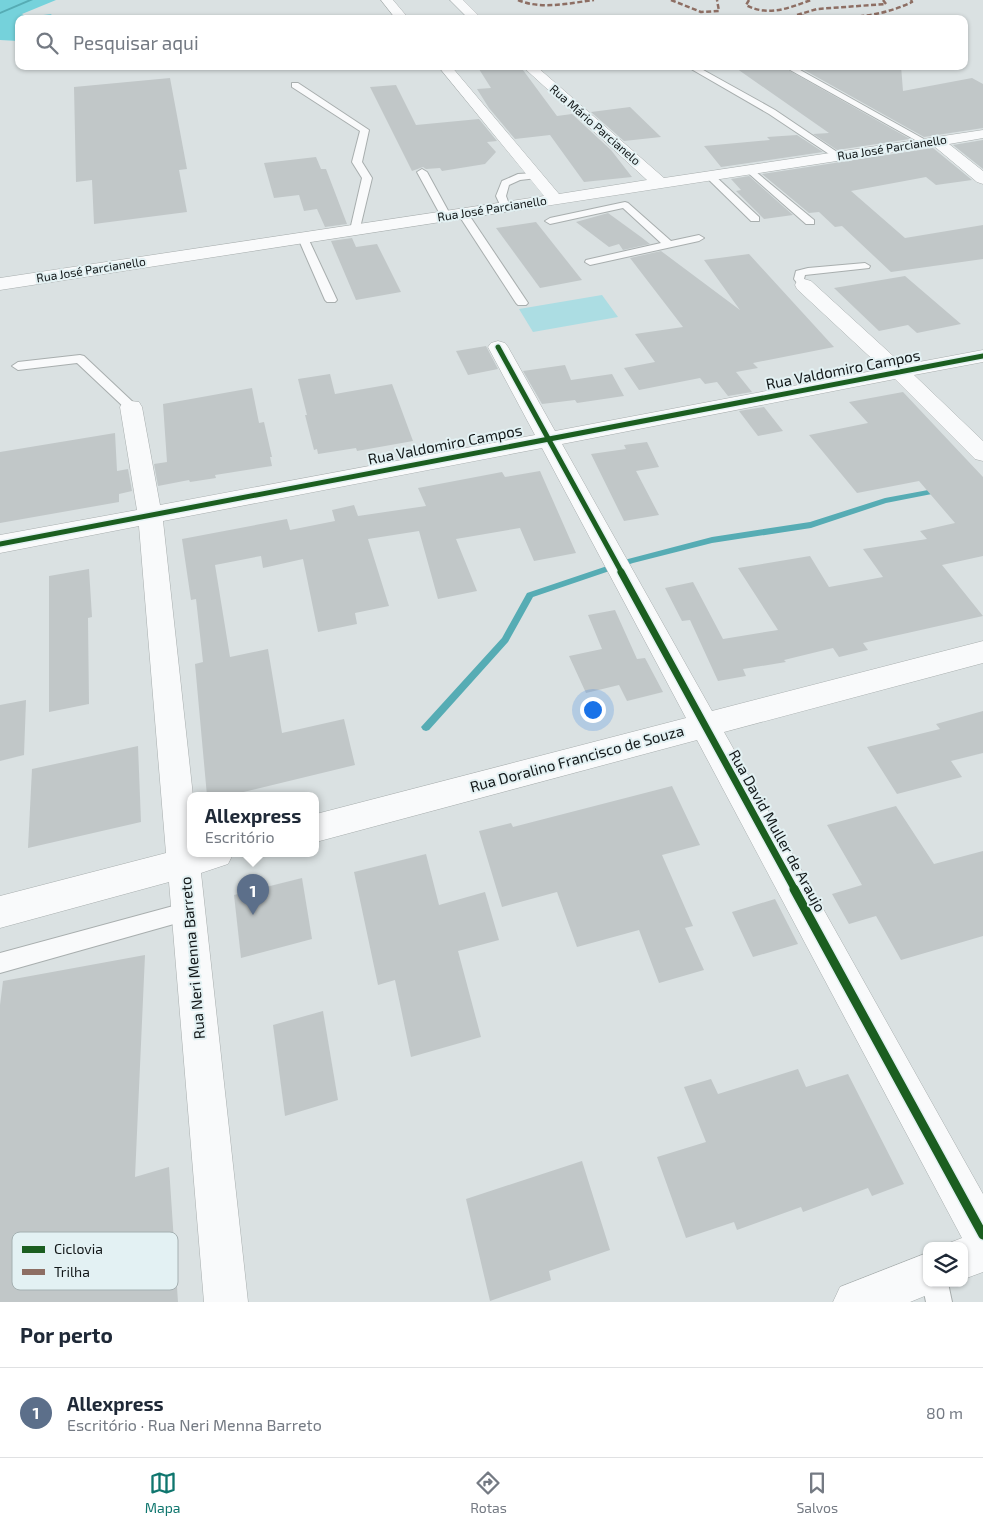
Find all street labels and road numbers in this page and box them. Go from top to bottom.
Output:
street label: Rua Mário Parcianelo [548,81,644,168]
street label: Rua José Parcianello [836,131,948,163]
street label: Rua José Parcianello [436,192,548,224]
street label: Rua José Parcianello [35,253,147,285]
street label: Rua Valdomiro Campos [764,345,922,393]
street label: Rua Valdomiro Campos [366,420,524,468]
street label: Rua Doralino Francisco de Souza [468,721,686,795]
street label: Rua David Muller de Araujo [725,746,830,915]
street label: Rua Neri Menna Barreto [176,876,208,1040]

